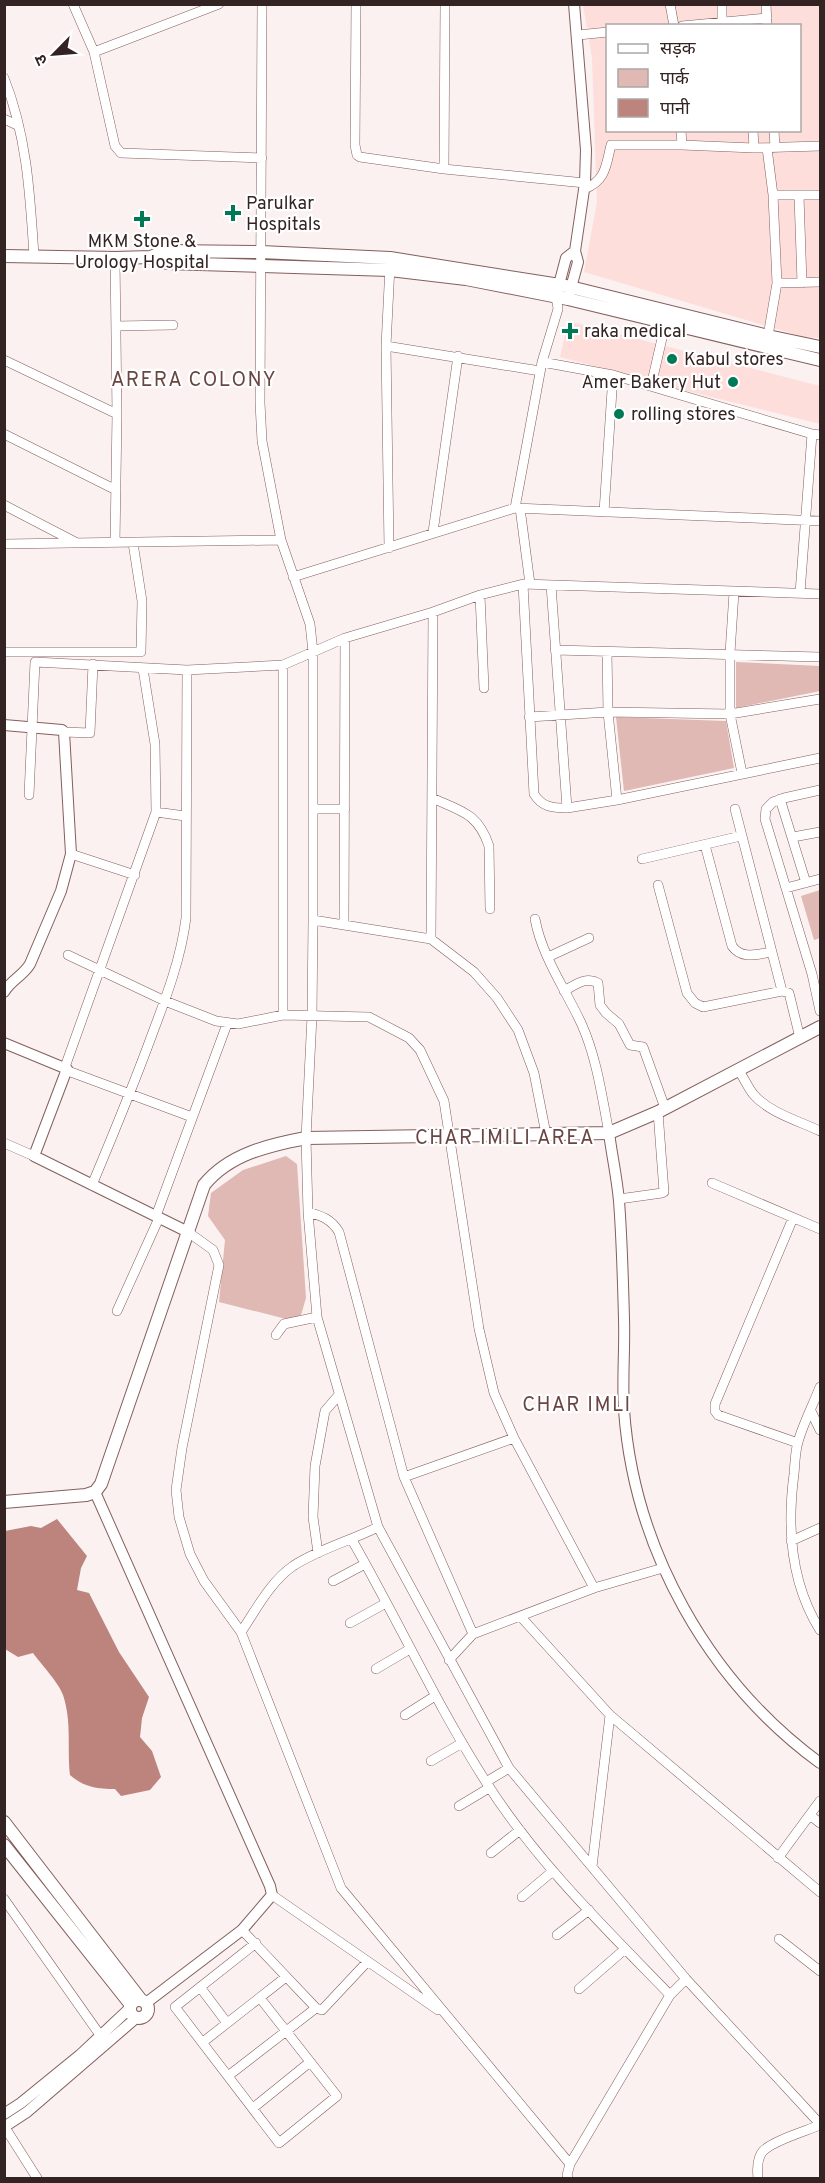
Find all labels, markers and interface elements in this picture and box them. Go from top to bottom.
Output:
north arrow [24,24,84,84]
legend [606,24,801,132]
text: सड़क [660,38,697,61]
text: उ [31,50,53,68]
text: पार्क [660,67,690,91]
text: पानी [660,98,690,121]
place label: Parulkar Hospitals [246,193,321,237]
marker: Parulkar Hospitals [224,204,242,222]
marker: MKM Stone & Urology Hospital [133,210,151,228]
place label: MKM Stone & Urology Hospital [75,231,209,275]
place label: raka medical [584,321,686,344]
marker: raka medical [561,322,579,340]
place label: Kabul stores [684,349,784,372]
marker: Kabul stores [665,352,679,366]
district label: ARERA COLONY [111,368,277,394]
place label: Amer Bakery Hut [581,372,721,395]
marker: Amer Bakery Hut [726,375,740,389]
place label: rolling stores [631,404,736,427]
marker: rolling stores [612,407,626,421]
district label: CHAR IMILI AREA [415,1126,595,1152]
district label: CHAR IMLI [522,1393,632,1419]

